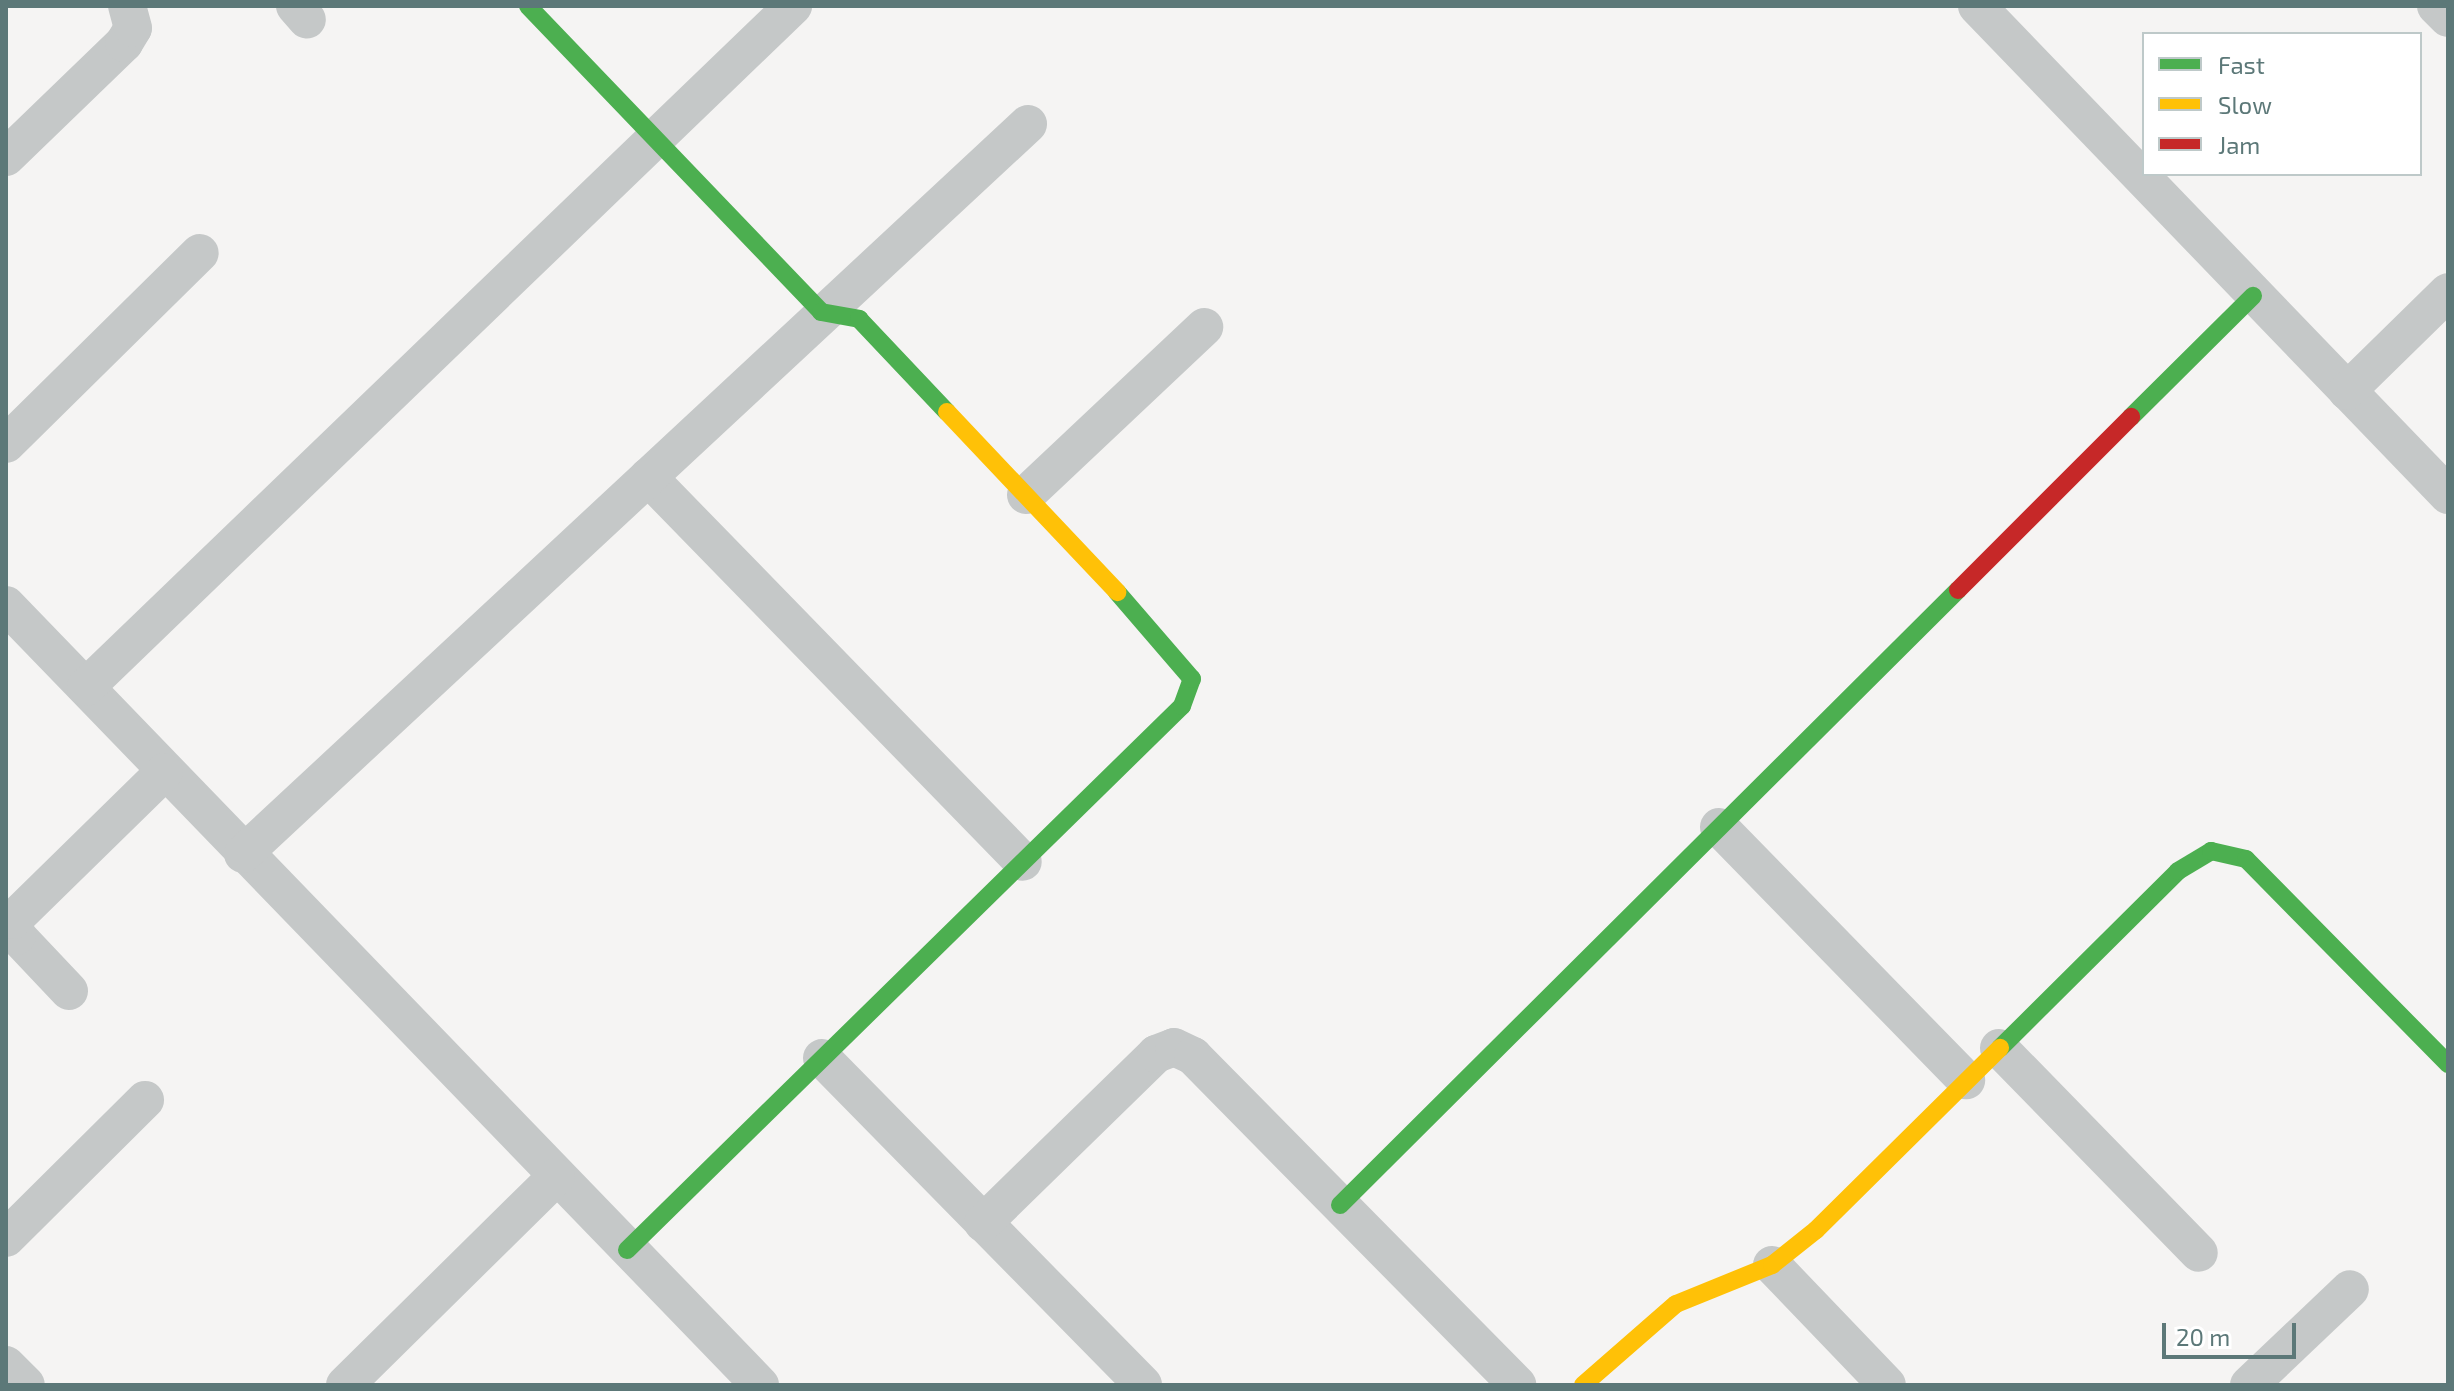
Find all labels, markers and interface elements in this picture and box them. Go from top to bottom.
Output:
legend [2142,32,2422,176]
text: Fast [2218,50,2265,79]
text: Slow [2218,90,2272,119]
text: Jam [2218,130,2260,159]
scale bar [2166,1307,2300,1357]
text: 20 m [2176,1322,2230,1351]

